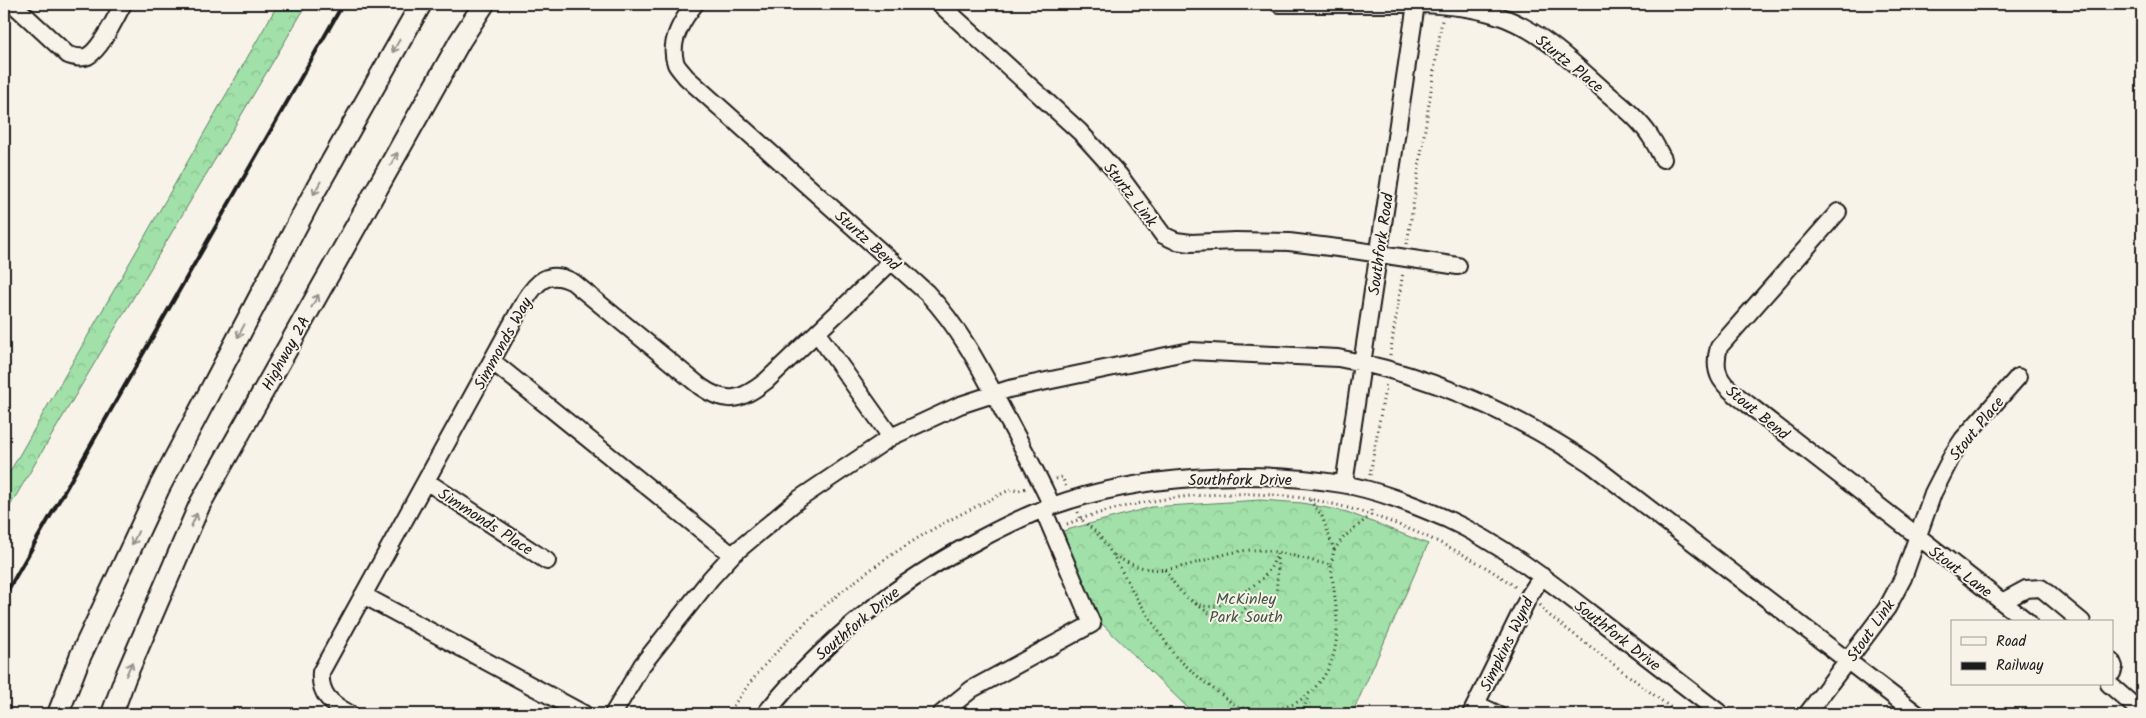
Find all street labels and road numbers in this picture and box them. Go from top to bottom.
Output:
street label: Sturtz Place [1529,29,1609,100]
street label: Sturtz Link [1097,157,1163,233]
street label: Southfork Road [1362,191,1401,297]
street label: Sturtz Bend [828,205,906,278]
street label: Simmonds Way [468,293,539,395]
street label: Highway 2A [256,312,317,396]
street label: Stout Bend [1720,379,1795,447]
street label: Stout Place [1943,391,2011,467]
street label: Southfork Drive [1188,468,1292,493]
street label: Simmonds Place [433,482,538,562]
street label: Stout Lane [1923,540,1997,605]
street label: Southfork Drive [810,581,906,667]
street label: Simpkins Wynd [1474,592,1541,696]
street label: Southfork Drive [1568,594,1666,678]
street label: Stout Link [1841,594,1902,667]

